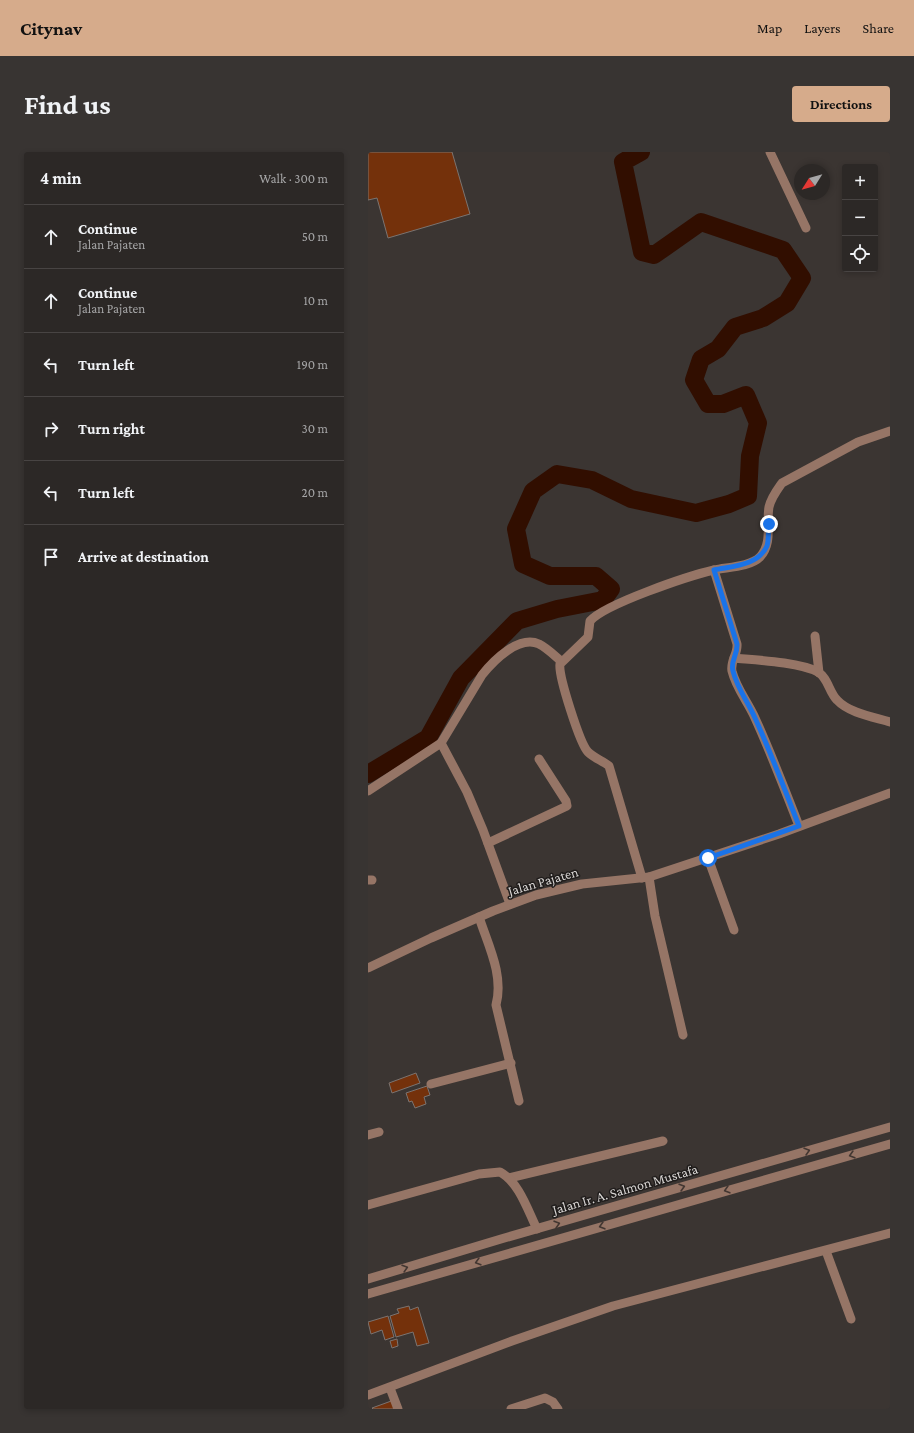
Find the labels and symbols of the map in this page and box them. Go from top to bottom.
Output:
north arrow [794,164,830,200]
route end [760,515,778,533]
route start [699,849,717,867]
street label: Jalan Pajaten [504,863,581,900]
one-way arrow [803,1147,810,1156]
one-way arrow [849,1150,856,1159]
street label: Jalan Ir. A. Salmon Mustafa [548,1160,700,1218]
one-way arrow [678,1183,685,1192]
one-way arrow [724,1185,731,1194]
one-way arrow [553,1220,560,1229]
one-way arrow [599,1221,606,1230]
one-way arrow [474,1257,481,1266]
one-way arrow [402,1264,409,1273]

